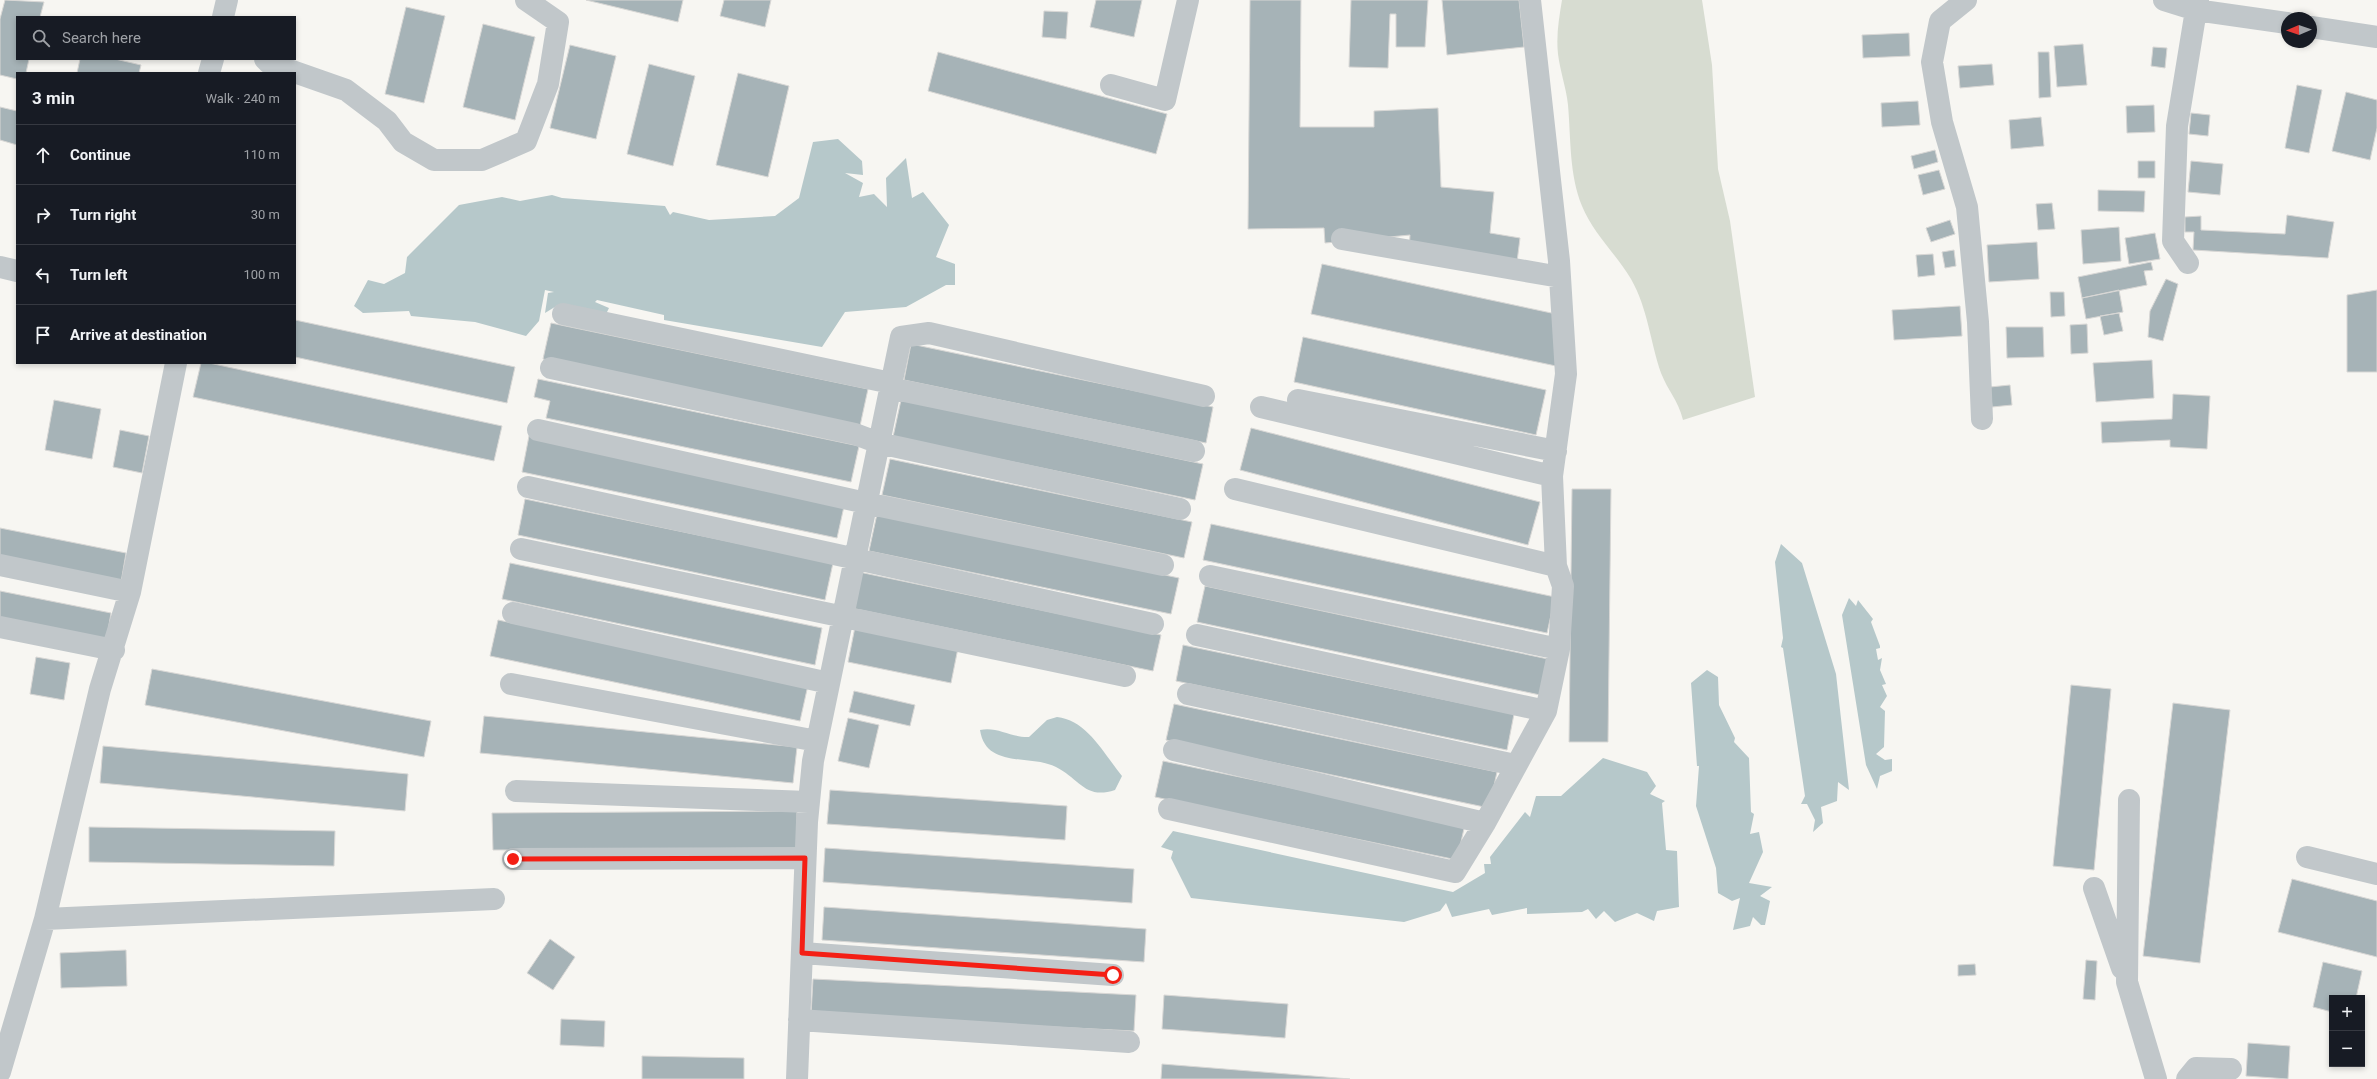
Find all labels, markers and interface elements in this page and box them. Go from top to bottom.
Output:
north arrow [2281,12,2317,48]
search box [16,16,296,60]
icon: search [30,27,52,49]
text: Search here [62,29,141,47]
text: 3 min [32,88,75,108]
text: Walk · 240 m [205,91,280,106]
icon: ahead [32,144,54,166]
text: Continue [70,146,131,164]
text: 110 m [243,147,280,162]
icon: right [32,204,54,226]
text: Turn right [70,206,136,224]
text: 30 m [251,207,280,222]
icon: left [32,264,54,286]
text: Turn left [70,266,127,284]
text: 100 m [243,267,280,282]
icon: arrive [32,324,54,346]
text: Arrive at destination [70,326,207,344]
route end [504,850,522,868]
route start [1104,966,1122,984]
map controls [2329,995,2365,1067]
button: + [2329,995,2365,1031]
button: − [2329,1031,2365,1067]

